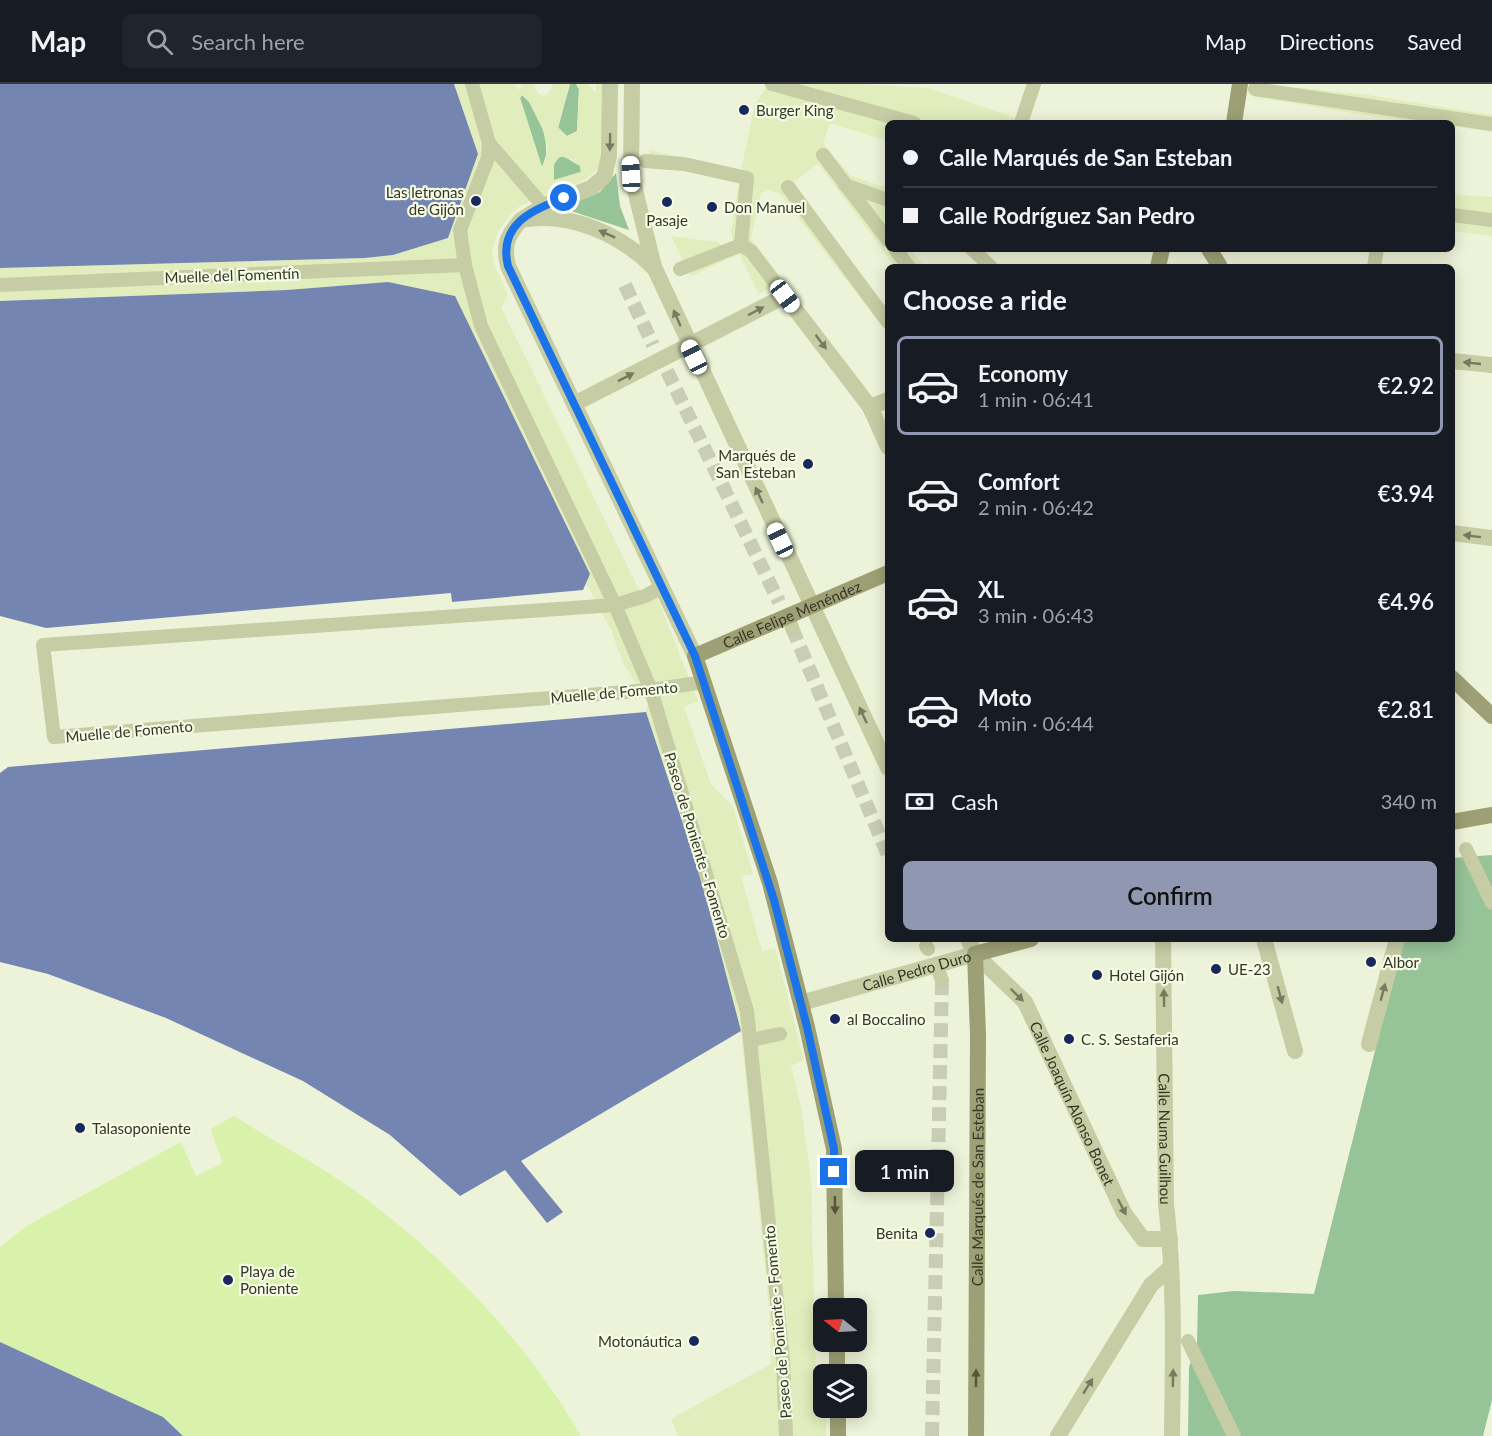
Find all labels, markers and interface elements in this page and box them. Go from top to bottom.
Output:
search box [122,14,542,68]
text: Map [30,24,86,58]
icon: search [143,25,176,58]
text: Search here [191,28,305,55]
text: Map [1205,29,1246,54]
text: Directions [1279,29,1374,54]
text: Saved [1407,29,1462,54]
place label: Burger King [756,101,834,119]
marker: Burger King [737,103,751,117]
one-way arrow [605,133,615,152]
text: Calle Marqués de San Esteban [939,144,1232,171]
car [621,156,641,192]
place label: Las letronas de Gijón [386,183,464,218]
route start [550,184,577,211]
marker: Las letronas de Gijón [469,194,483,208]
marker: Pasaje [660,195,674,209]
place label: Don Manuel [724,198,805,216]
marker: Don Manuel [705,200,719,214]
text: Calle Rodríguez San Pedro [939,202,1195,229]
place label: Pasaje [646,211,688,229]
one-way arrow [597,229,615,239]
street label: Muelle del Fomentín [164,264,300,286]
car [767,276,803,316]
text: Choose a ride [903,283,1067,316]
one-way arrow [747,306,764,316]
one-way arrow [672,309,681,326]
one-way arrow [814,334,827,350]
car [678,337,710,377]
one-way arrow [1462,358,1481,368]
icon: car [906,359,960,413]
text: Economy [978,360,1068,387]
text: €2.92 [1378,372,1434,399]
one-way arrow [618,373,635,382]
text: 1 min · 06:41 [978,387,1094,411]
place label: Marqués de San Esteban [716,446,796,481]
marker: Marqués de San Esteban [801,457,815,471]
icon: car [906,467,960,521]
text: Comfort [978,468,1060,495]
text: €3.94 [1378,480,1434,507]
one-way arrow [754,486,763,503]
text: 2 min · 06:42 [978,495,1094,519]
car [764,520,796,560]
one-way arrow [1462,531,1481,540]
icon: car [906,575,960,629]
text: XL [978,576,1004,603]
street label: Calle Felipe Menéndez [720,577,864,652]
text: €4.96 [1378,588,1434,615]
text: 3 min · 06:43 [978,603,1094,627]
street label: Muelle de Fomento [550,677,678,707]
icon: car [906,683,960,737]
text: Moto [978,684,1032,711]
text: €2.81 [1378,696,1434,723]
one-way arrow [859,707,868,724]
text: 4 min · 06:44 [978,711,1094,735]
street label: Muelle de Fomento [65,716,193,746]
street label: Paseo de Poniente - Fomento [661,750,735,940]
icon: cash [903,785,936,818]
text: Cash [951,788,998,815]
text: 340 m [1381,789,1437,813]
button: Confirm [903,861,1437,930]
street label: Calle Pedro Duro [860,947,973,994]
place label: Albor [1383,953,1420,971]
marker: Albor [1364,955,1378,969]
place label: UE-23 [1228,960,1271,978]
marker: UE-23 [1209,962,1223,976]
place label: Hotel Gijón [1109,966,1184,984]
marker: Hotel Gijón [1090,968,1104,982]
one-way arrow [1379,983,1388,1001]
one-way arrow [1276,986,1285,1004]
one-way arrow [1010,988,1025,1002]
one-way arrow [1159,989,1169,1008]
place label: al Boccalino [847,1010,926,1028]
marker: al Boccalino [828,1012,842,1026]
street label: Calle Joaquín Alonso Bonet [1026,1018,1119,1189]
place label: C. S. Sestaferia [1081,1030,1179,1048]
marker: C. S. Sestaferia [1062,1032,1076,1046]
street label: Calle Numa Guilhou [1156,1073,1175,1205]
street label: Calle Marqués de San Esteban [968,1088,987,1286]
place label: Talasoponiente [92,1119,191,1137]
marker: Talasoponiente [73,1121,87,1135]
callout: 1 min [855,1151,954,1193]
route end [820,1158,847,1185]
text: 1 min [880,1159,929,1183]
one-way arrow [830,1195,839,1214]
one-way arrow [1117,1199,1127,1216]
place label: Benita [876,1224,918,1242]
street label: Paseo de Poniente - Fomento [760,1225,794,1419]
marker: Benita [923,1226,937,1240]
place label: Playa de Poniente [240,1262,299,1297]
marker: Playa de Poniente [221,1273,235,1287]
north arrow [813,1298,867,1352]
map controls [813,1298,867,1418]
place label: Motonáutica [598,1332,682,1350]
marker: Motonáutica [687,1334,701,1348]
button: layers [813,1364,867,1418]
one-way arrow [971,1368,981,1387]
one-way arrow [1168,1368,1178,1387]
one-way arrow [1083,1378,1094,1394]

